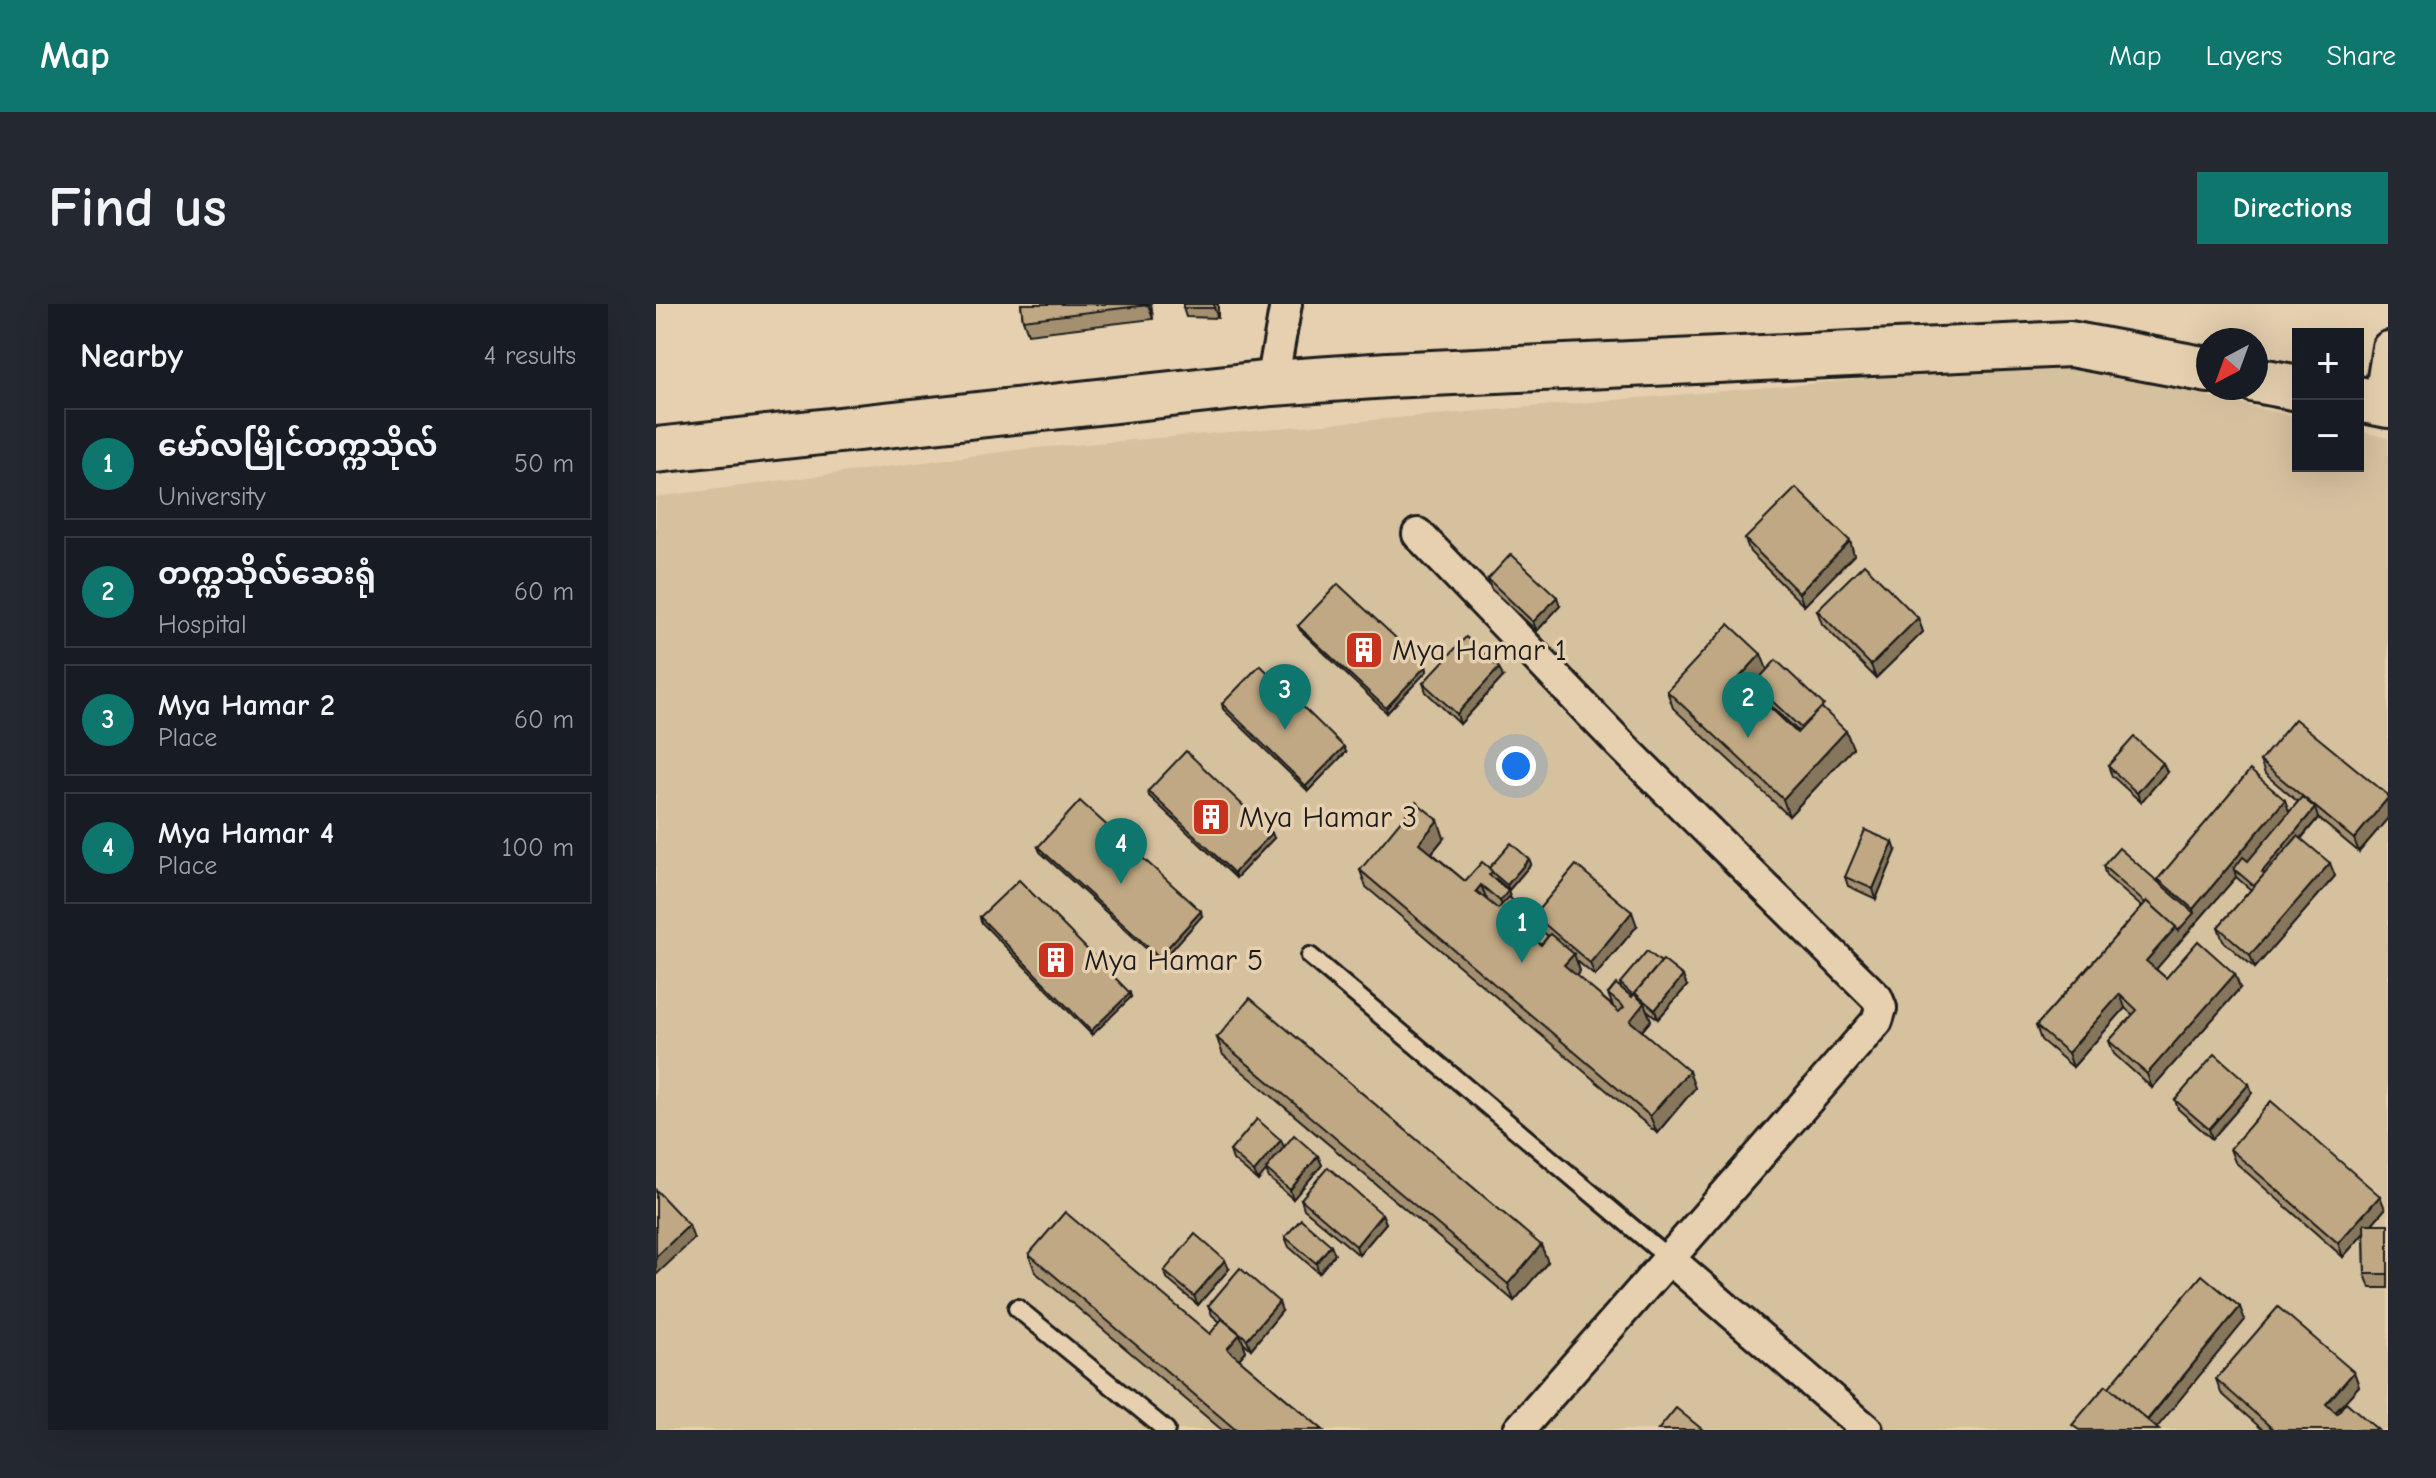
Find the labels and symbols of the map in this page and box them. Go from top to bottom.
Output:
north arrow [2196,328,2268,400]
building icon: Mya Hamar 1 [1343,629,1385,671]
place label: Mya Hamar 1 [1392,633,1567,668]
pin: 3 [1259,664,1311,730]
pin: 2 [1722,672,1774,738]
your location [1496,746,1536,786]
building icon: Mya Hamar 3 [1190,796,1232,838]
place label: Mya Hamar 3 [1239,800,1417,835]
pin: 4 [1095,818,1147,884]
pin: 1 [1496,897,1548,963]
building icon: Mya Hamar 5 [1035,939,1077,981]
place label: Mya Hamar 5 [1084,943,1263,978]

